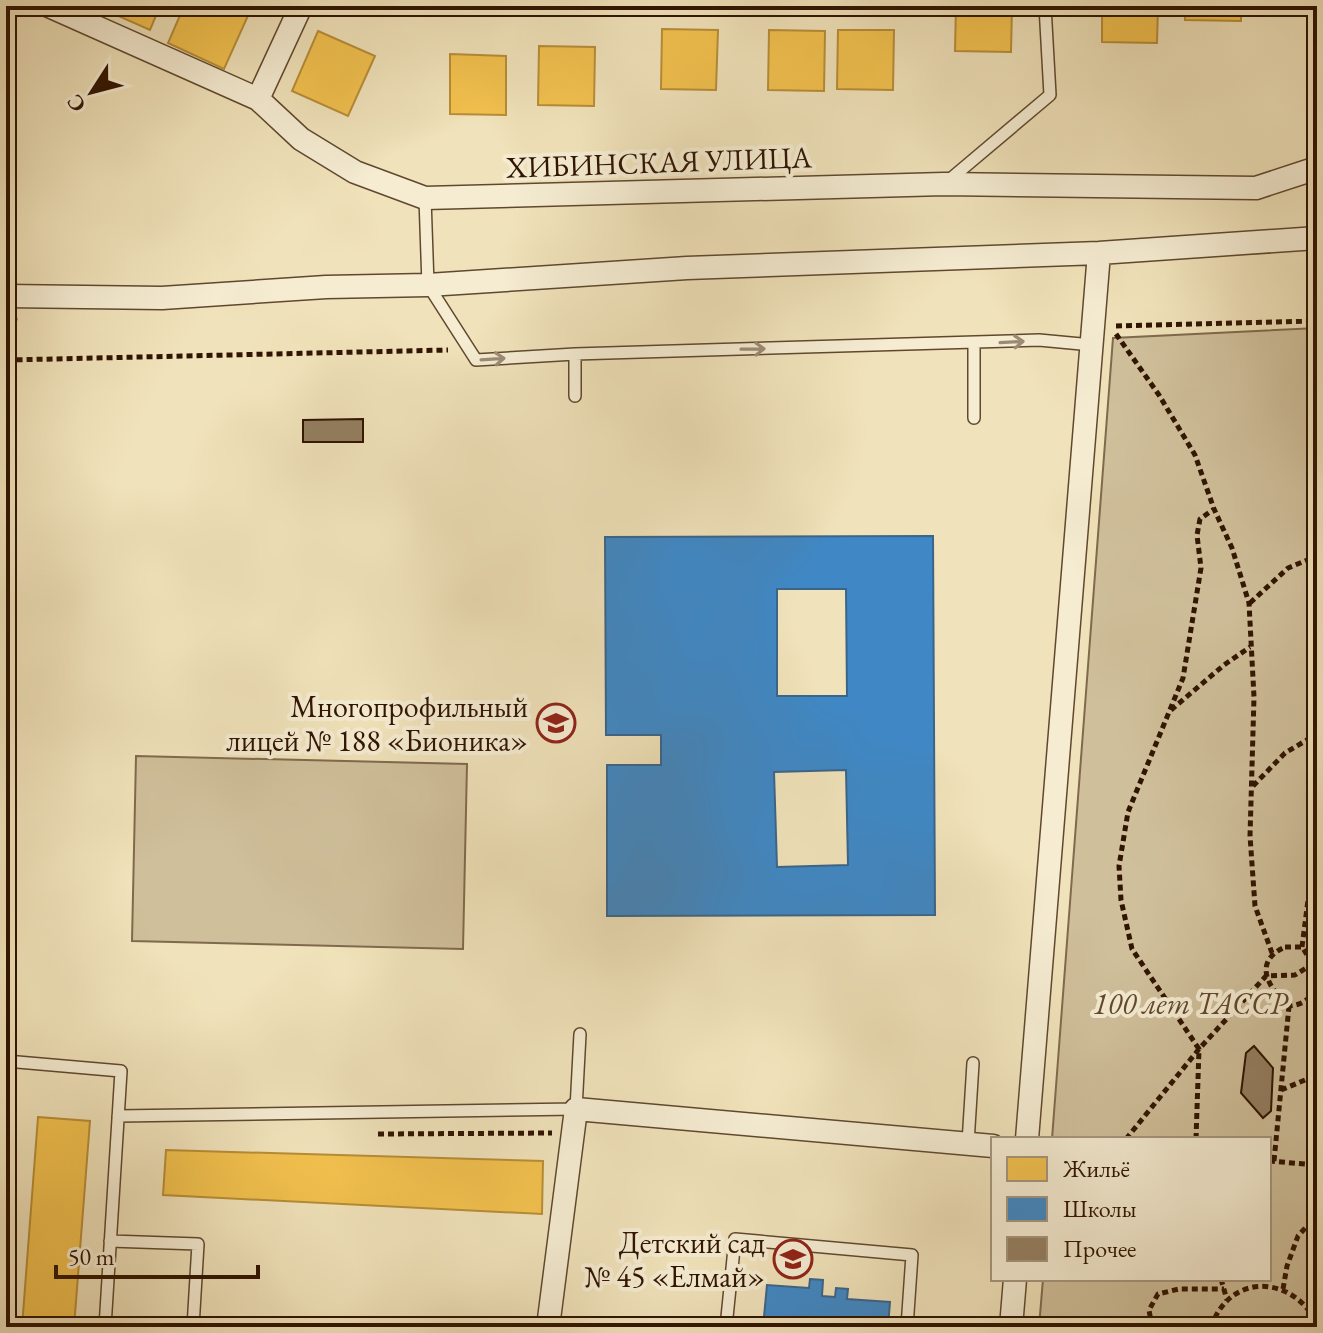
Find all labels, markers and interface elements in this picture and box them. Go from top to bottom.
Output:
north arrow [52,52,132,132]
text: С [60,89,93,118]
street label: ХИБИНСКАЯ УЛИЦА [504,137,813,187]
one-way arrow [998,334,1025,349]
one-way arrow [739,342,766,357]
one-way arrow [479,351,506,366]
place label: Многопрофильный лицей № 188 «Бионика» [226,687,528,760]
school or university icon: Многопрофильный лицей № 188 «Бионика» [535,702,577,744]
park label: 100 лет ТАССР [1093,984,1289,1023]
legend [991,1137,1271,1281]
text: Жильё [1062,1153,1130,1184]
text: Школы [1063,1193,1137,1224]
place label: Детский сад № 45 «Елмай» [585,1223,765,1296]
scale bar [56,1229,258,1279]
text: Прочее [1063,1233,1136,1264]
school or university icon: Детский сад № 45 «Елмай» [772,1238,814,1280]
text: 50 m [68,1241,115,1272]

